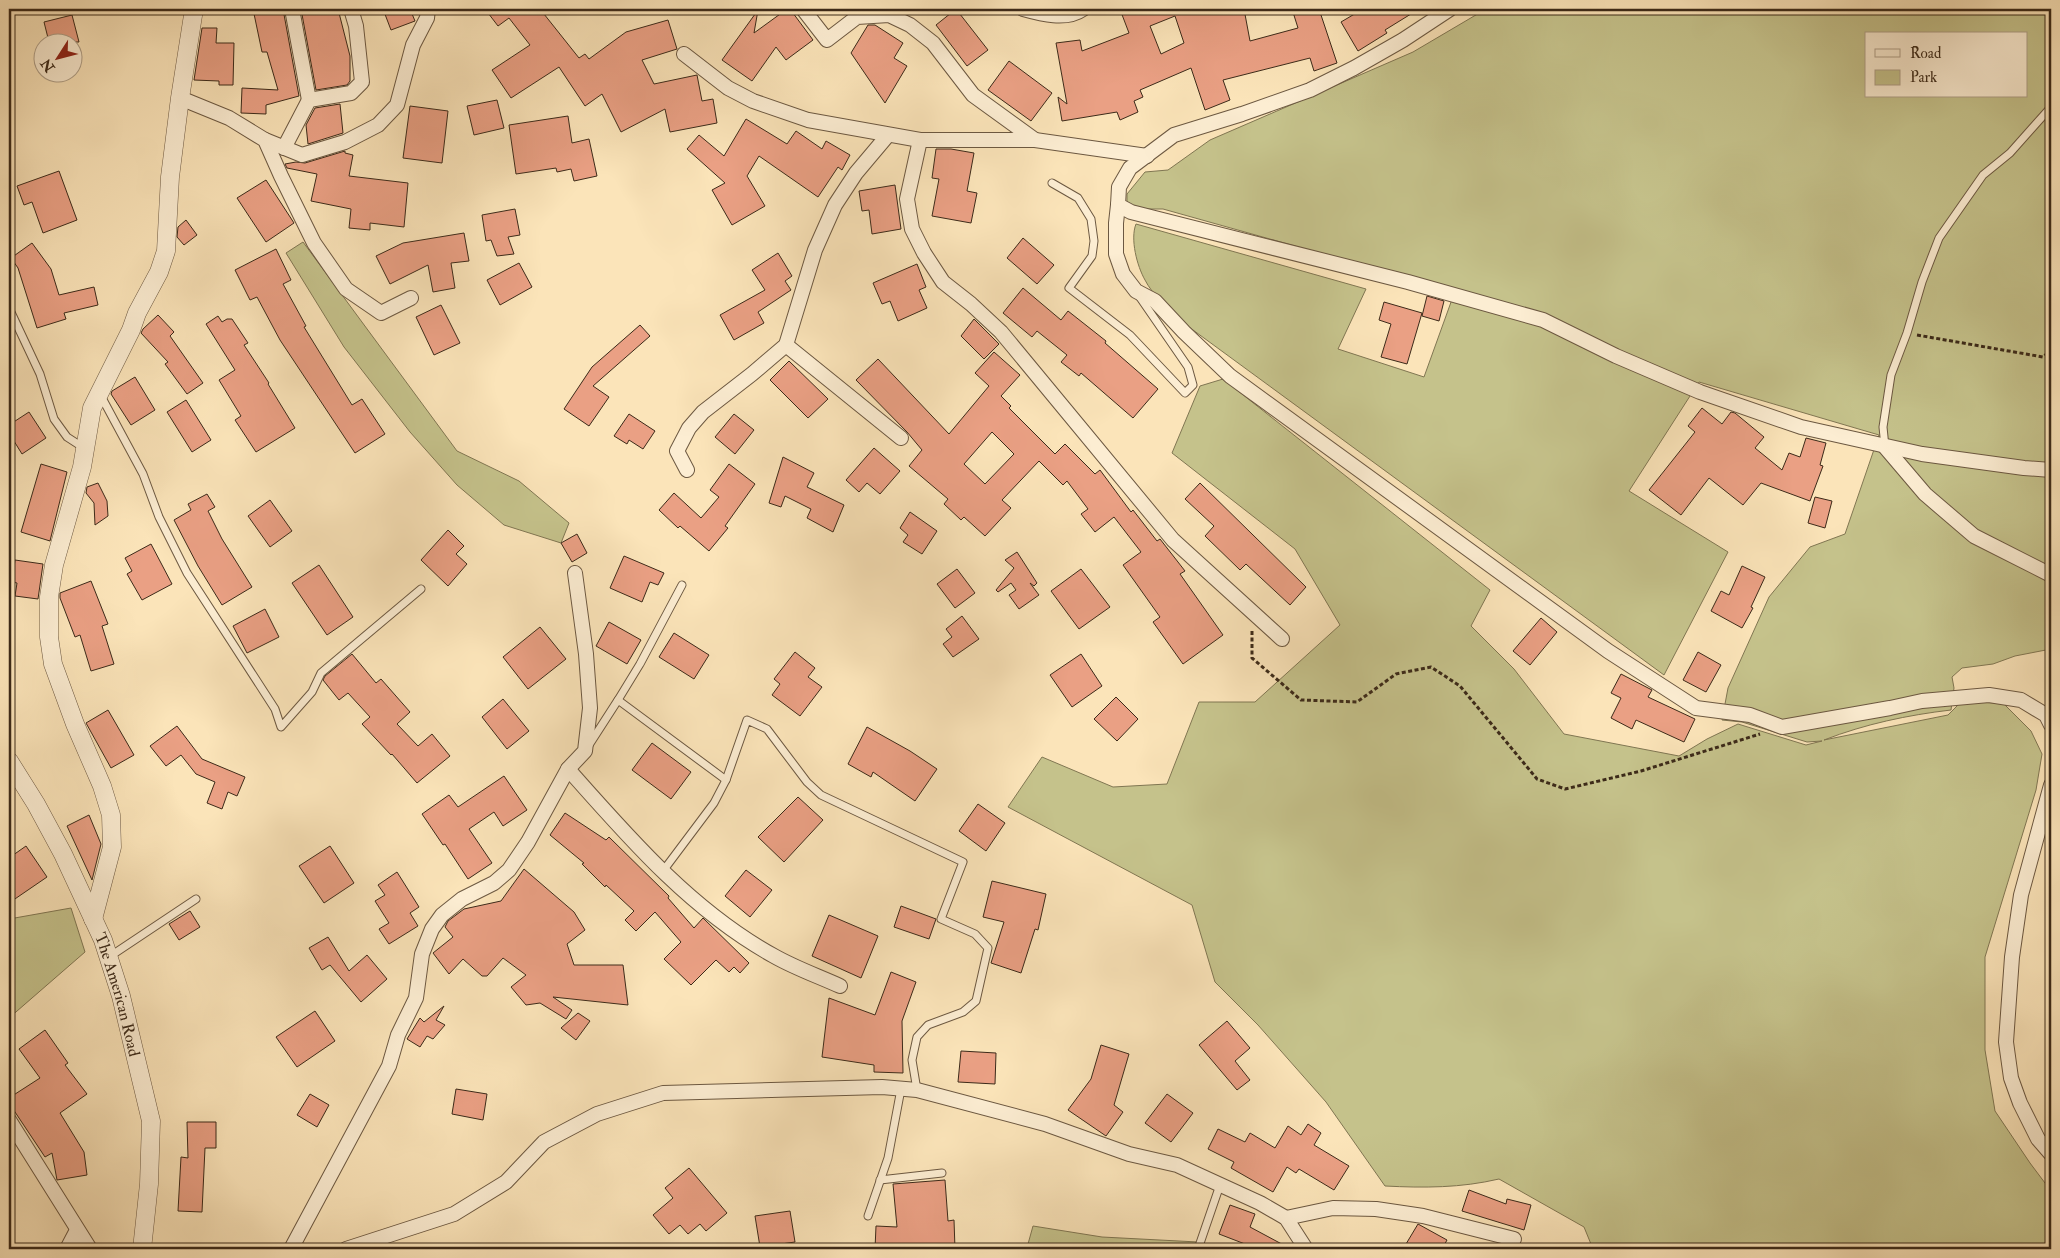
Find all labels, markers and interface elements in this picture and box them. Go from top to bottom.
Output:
north arrow [32,32,82,82]
legend [1865,32,2028,98]
text: Road [1910,44,1942,63]
text: N [37,55,59,76]
text: Park [1910,68,1937,87]
street label: The American Road [90,930,144,1059]

